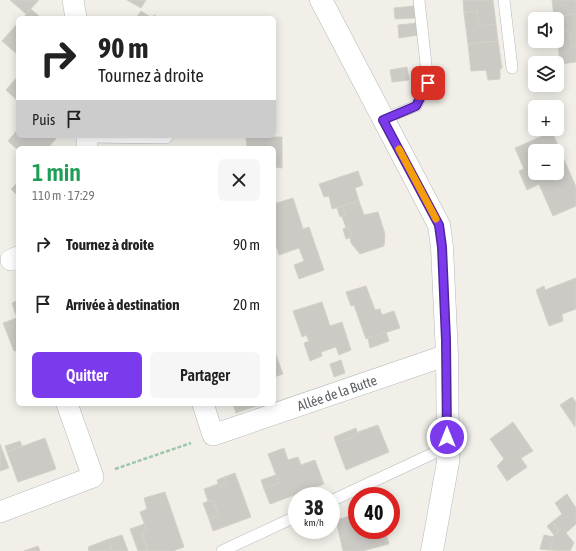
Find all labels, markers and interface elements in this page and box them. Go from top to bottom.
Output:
map controls [528,12,564,180]
button: sound [528,12,564,48]
icon: right [32,32,84,84]
text: 90 m [98,32,148,64]
button: layers [528,56,564,92]
text: Tournez à droite [98,65,204,86]
pin [411,66,445,100]
icon: arrive [417,72,439,94]
button: + [528,100,564,136]
icon: arrive [63,108,85,130]
text: Puis [32,111,55,128]
button: − [528,144,564,180]
text: 1 min [32,159,81,186]
button: close [218,159,260,201]
text: 110 m · 17:29 [32,188,95,203]
icon: right [32,233,54,255]
text: Tournez à droite [66,236,154,253]
text: 90 m [233,236,260,253]
icon: arrive [32,293,54,315]
text: Arrivée à destination [66,296,180,313]
text: 20 m [233,296,260,313]
button: Quitter [32,352,142,398]
button: Partager [150,352,260,398]
street label: Allée de la Butte [295,372,379,414]
position arrow [426,416,468,458]
speed limit sign: 40 [348,487,400,539]
text: 38 [305,496,323,519]
text: km/h [304,517,324,528]

